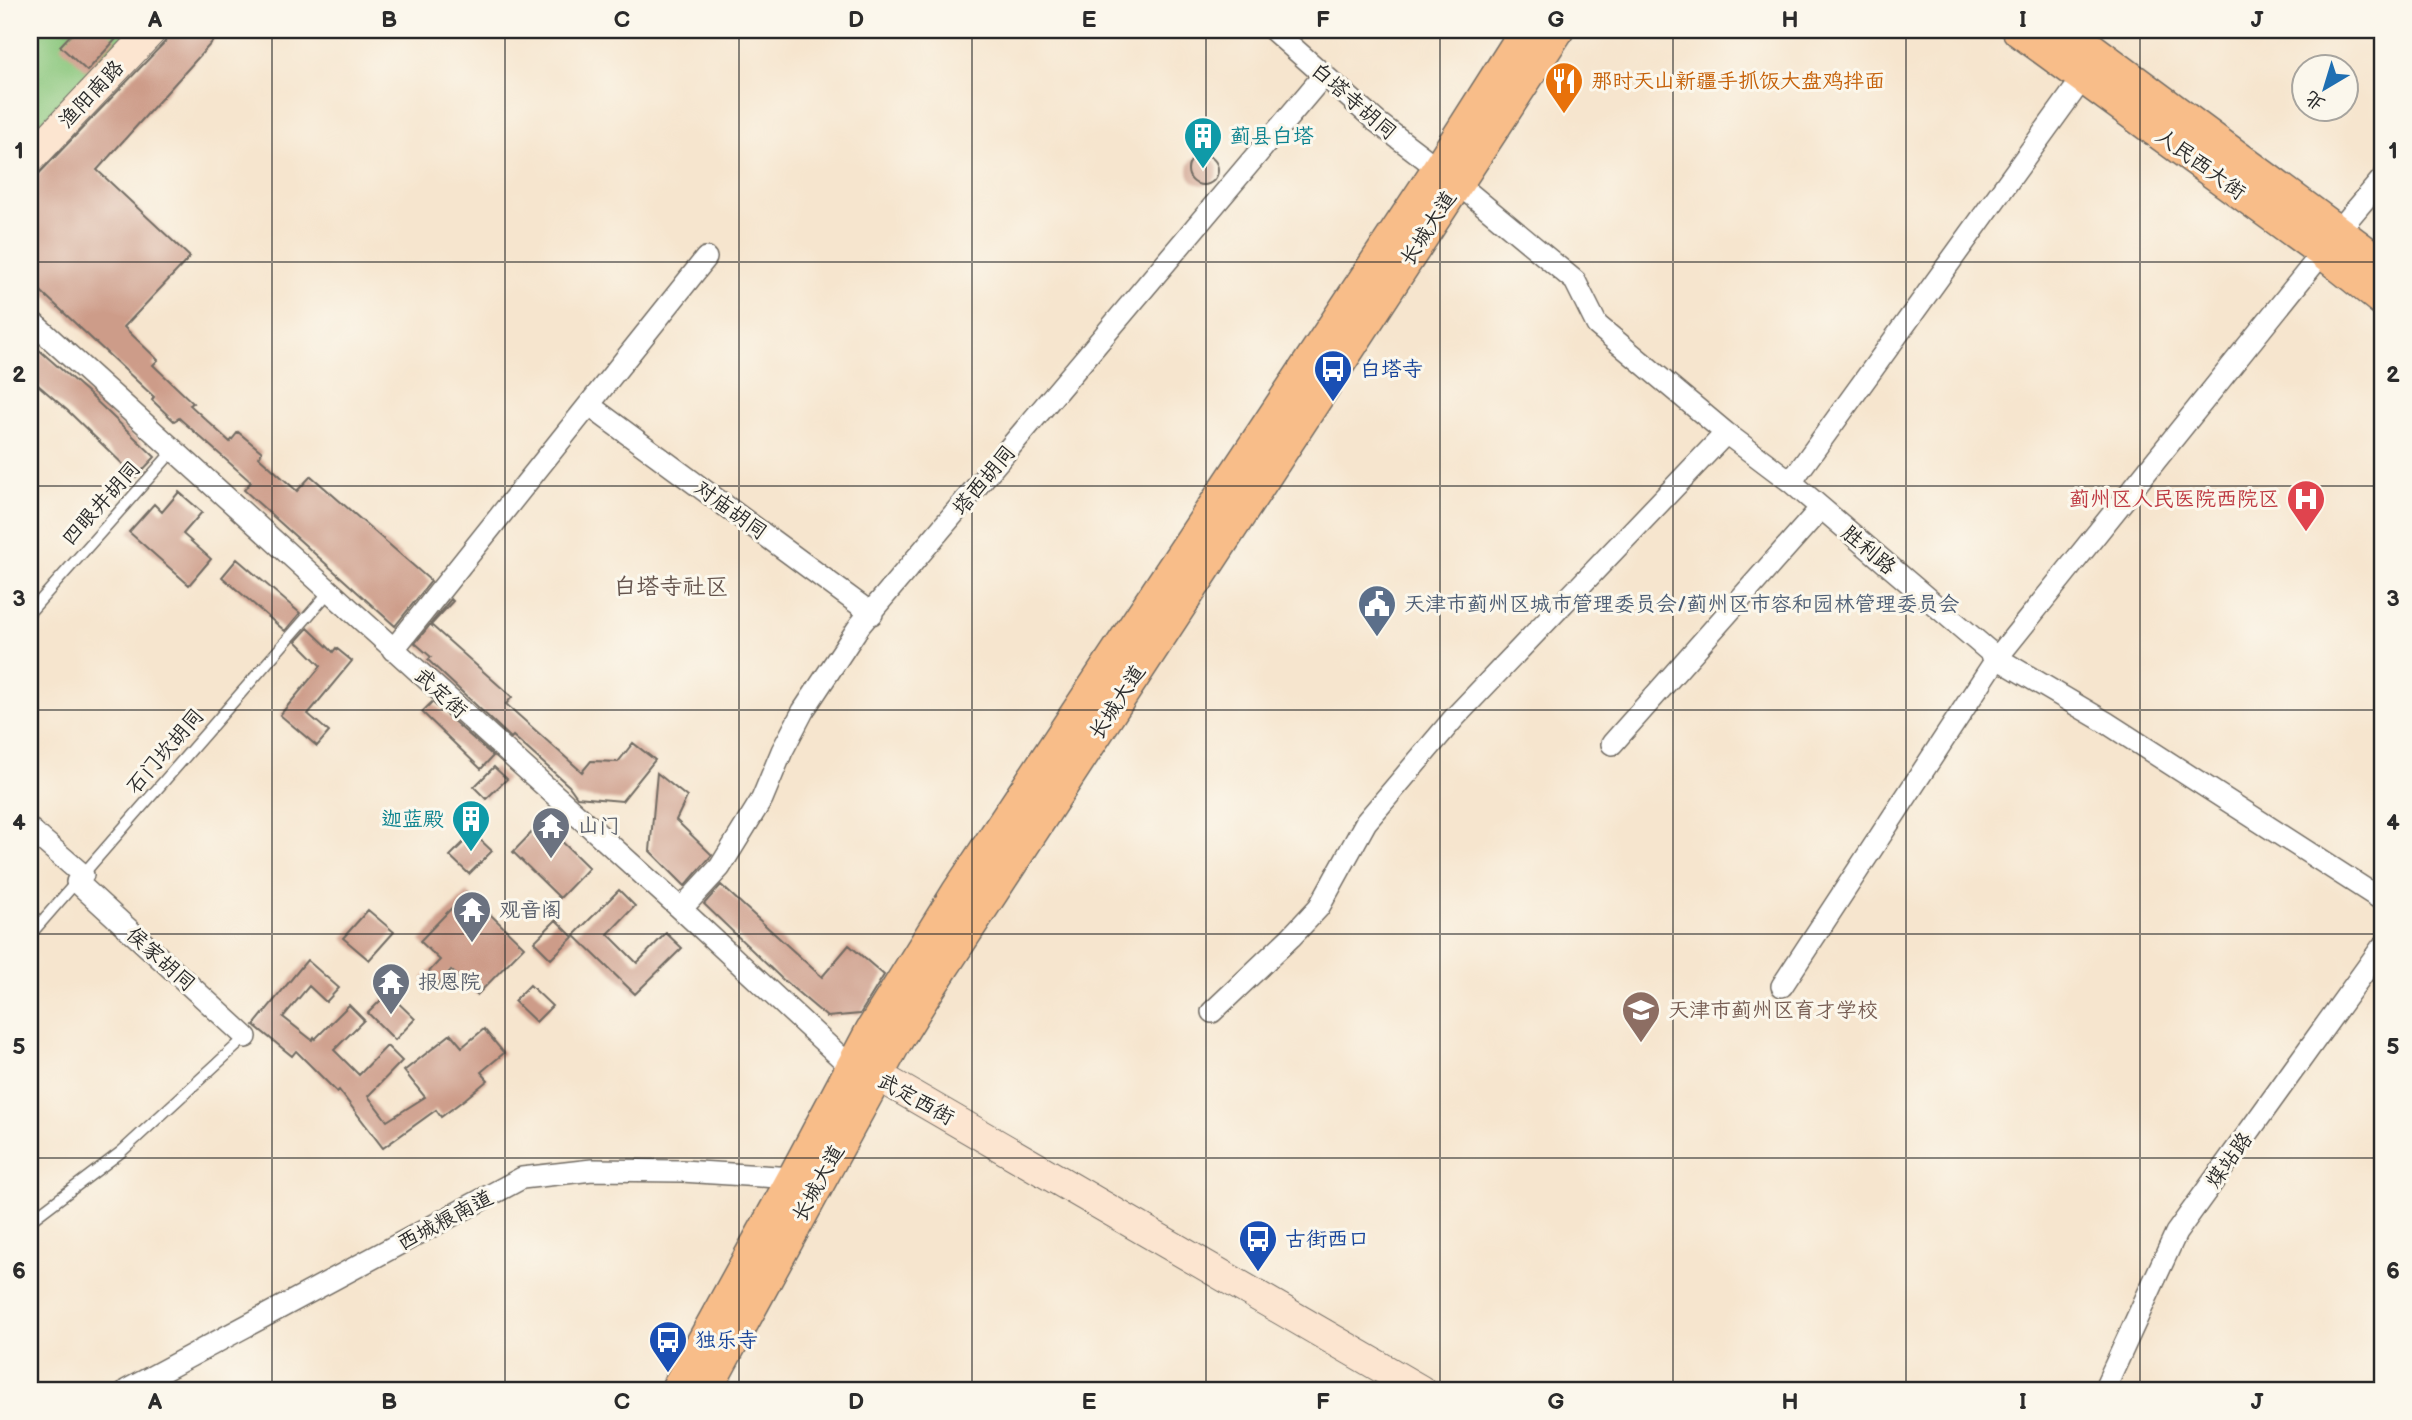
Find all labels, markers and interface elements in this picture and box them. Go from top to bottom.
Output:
text: A [147,6,163,34]
text: B [381,6,397,34]
text: C [614,6,630,34]
text: D [848,6,864,34]
text: E [1082,6,1097,34]
text: F [1316,6,1330,34]
text: G [1548,6,1565,34]
text: H [1781,6,1799,34]
text: I [2019,6,2027,34]
text: J [2251,6,2264,34]
north arrow [2290,52,2360,122]
street label: 渔阳南路 [54,55,129,134]
street label: 白塔寺胡同 [1306,58,1401,145]
restaurant icon: 那时天山新疆手抓饭大盘鸡拌面 [1543,60,1585,115]
place label: 那时天山新疆手抓饭大盘鸡拌面 [1591,69,1885,94]
text: 北 [2301,85,2330,115]
building icon: 蓟县白塔 [1182,115,1224,170]
street label: 人民西大街 [2151,123,2251,205]
place label: 蓟县白塔 [1230,124,1314,149]
text: 1 [14,137,24,165]
text: 1 [2388,137,2398,165]
street label: 长城大道 [1395,186,1462,270]
bus stop icon: 白塔寺 [1312,348,1354,403]
place label: 白塔寺 [1360,357,1423,382]
text: 2 [12,361,26,389]
text: 2 [2386,361,2400,389]
street label: 塔西胡同 [948,440,1021,521]
street label: 四眼井胡同 [57,456,146,551]
street label: 对庙胡同 [689,476,772,545]
hospital icon: 蓟州区人民医院西院区 [2285,478,2327,533]
place label: 蓟州区人民医院西院区 [2069,487,2279,512]
street label: 胜利路 [1837,521,1901,580]
district label: 白塔寺社区 [614,573,729,601]
public building icon: 天津市蓟州区城市管理委员会/蓟州区市容和园林管理委员会 [1356,583,1398,638]
text: 3 [12,585,26,613]
text: 3 [2386,585,2400,613]
place label: 天津市蓟州区城市管理委员会/蓟州区市容和园林管理委员会 [1404,592,1960,617]
street label: 长城大道 [1084,660,1151,744]
street label: 武定街 [409,663,472,724]
street label: 石门坎胡同 [122,704,209,799]
building icon: 迦蓝殿 [450,798,492,853]
temple icon: 山门 [530,805,572,860]
place label: 迦蓝殿 [381,807,444,832]
text: 4 [12,809,26,837]
text: 4 [2386,809,2400,837]
place label: 山门 [578,814,620,839]
temple icon: 观音阁 [451,889,493,944]
place label: 观音阁 [499,898,562,923]
street label: 侯家胡同 [121,922,200,997]
temple icon: 报恩院 [370,961,412,1016]
place label: 报恩院 [418,970,481,995]
school or university icon: 天津市蓟州区育才学校 [1620,989,1662,1044]
place label: 天津市蓟州区育才学校 [1668,998,1878,1023]
text: 5 [12,1033,26,1061]
text: 5 [2386,1033,2400,1061]
street label: 武定西街 [873,1068,959,1131]
street label: 煤站路 [2201,1127,2258,1193]
street label: 长城大道 [787,1140,850,1226]
street label: 西城粮南道 [393,1185,497,1256]
bus stop icon: 古街西口 [1237,1218,1279,1273]
place label: 古街西口 [1285,1227,1369,1252]
text: 6 [12,1257,26,1285]
text: 6 [2386,1257,2400,1285]
bus stop icon: 独乐寺 [647,1319,689,1374]
place label: 独乐寺 [695,1328,758,1353]
text: A [147,1388,163,1416]
text: B [381,1388,397,1416]
text: C [614,1388,630,1416]
text: D [848,1388,864,1416]
text: E [1082,1388,1097,1416]
text: F [1316,1388,1330,1416]
text: G [1548,1388,1565,1416]
text: H [1781,1388,1799,1416]
text: I [2019,1388,2027,1416]
text: J [2251,1388,2264,1416]

